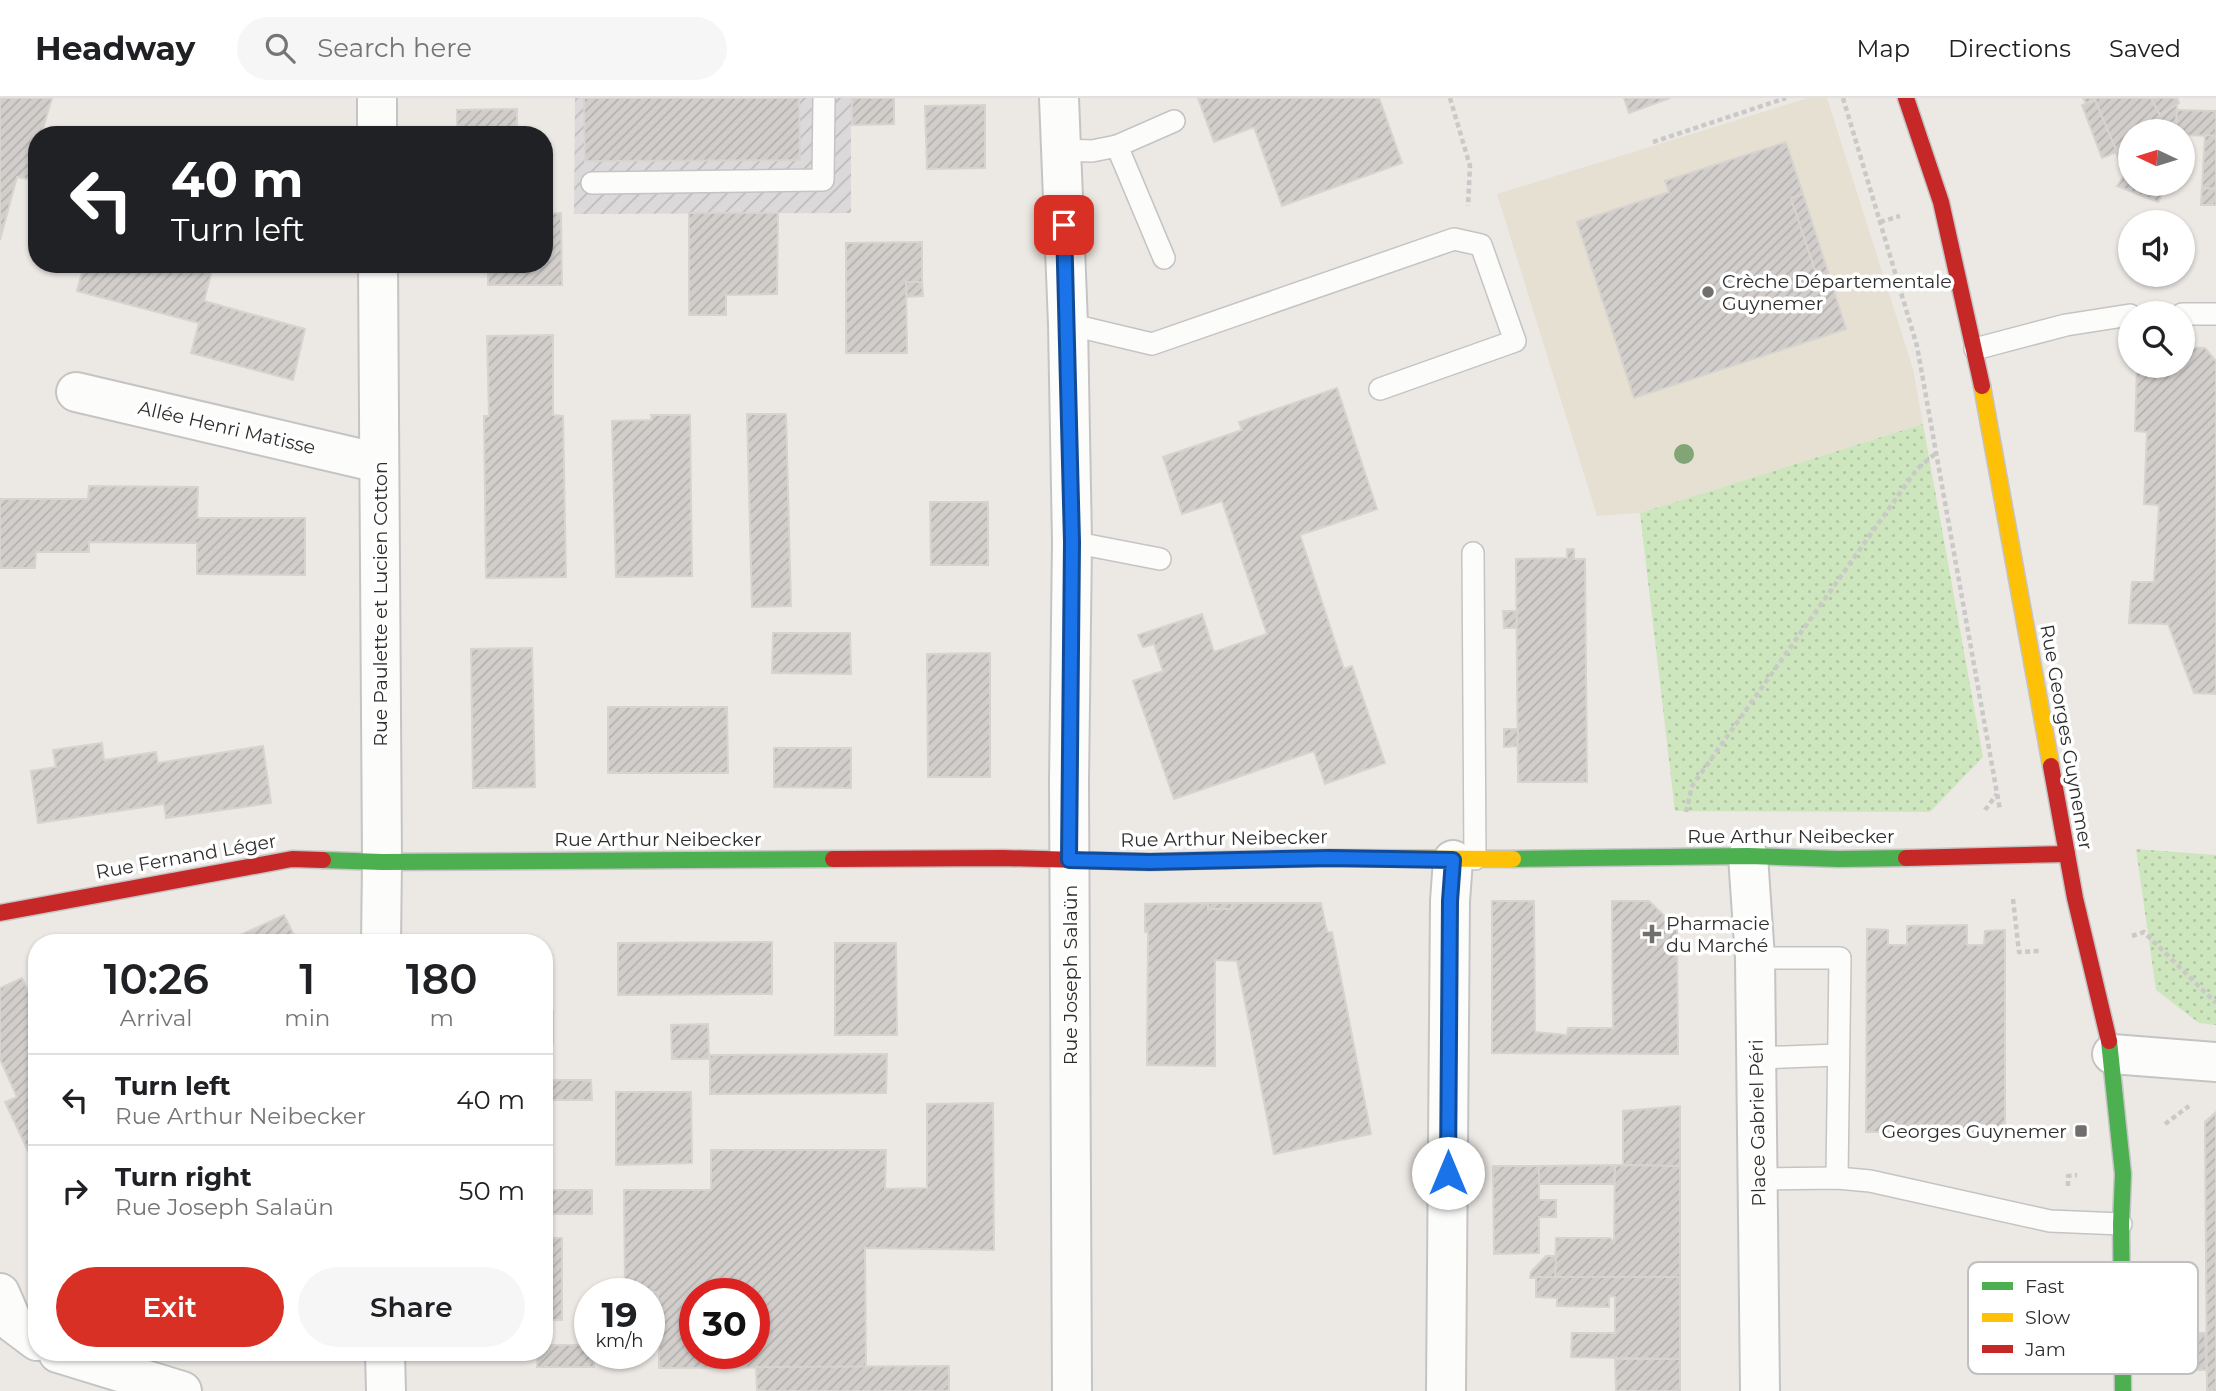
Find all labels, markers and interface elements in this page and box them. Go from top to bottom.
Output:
search box [237,17,727,80]
text: Headway [35,28,195,68]
icon: search [261,29,299,67]
text: Search here [317,32,472,64]
text: Map [1857,34,1910,63]
text: Directions [1948,34,2071,63]
text: Saved [2109,34,2181,63]
north arrow [2118,119,2194,196]
map controls [2118,119,2195,378]
text: 40 m [171,150,303,209]
icon: left [56,154,147,245]
pin [1034,195,1094,255]
icon: arrive [1045,206,1083,244]
text: Turn left [171,210,305,249]
button: sound [2118,210,2195,287]
place label: Crèche Départementale Guynemer [1722,270,1952,315]
marker: Crèche Départementale Guynemer [1700,284,1716,300]
button: search [2118,301,2195,378]
street label: Allée Henri Matisse [136,396,318,459]
street label: Rue Paulette et Lucien Cotton [369,461,392,747]
street label: Rue Georges Guynemer [2035,623,2098,852]
street label: Rue Arthur Neibecker [1120,825,1328,852]
street label: Rue Arthur Neibecker [1687,825,1895,848]
street label: Rue Arthur Neibecker [554,828,762,851]
street label: Rue Fernand Léger [94,829,278,884]
street label: Rue Joseph Salaün [1059,885,1082,1065]
place label: Pharmacie du Marché [1666,912,1770,957]
marker: Pharmacie du Marché [1644,926,1660,942]
text: 10:26 [103,953,209,1005]
text: 1 [299,953,315,1005]
text: 180 [406,953,478,1005]
text: Arrival [120,1004,192,1032]
text: min [284,1004,330,1032]
text: m [429,1004,454,1032]
street label: Place Gabriel Péri [1745,1039,1770,1207]
text: Turn left [115,1070,231,1102]
icon: left [56,1081,94,1119]
text: 40 m [456,1084,525,1116]
text: Rue Arthur Neibecker [115,1102,366,1130]
place label: Georges Guynemer [1882,1120,2067,1143]
marker: Georges Guynemer [2073,1123,2089,1139]
position arrow [1411,1136,1485,1210]
text: Turn right [115,1161,251,1193]
icon: right [56,1172,94,1210]
text: 50 m [459,1175,525,1207]
text: Rue Joseph Salaün [115,1193,334,1221]
legend [1968,1262,2198,1374]
button: Exit [56,1267,284,1347]
button: Share [298,1267,525,1347]
text: Fast [2025,1275,2065,1298]
speed limit sign: 30 [679,1278,770,1369]
text: 19 [601,1293,638,1336]
text: Slow [2025,1306,2070,1329]
text: km/h [595,1330,644,1352]
text: Jam [2024,1338,2066,1361]

